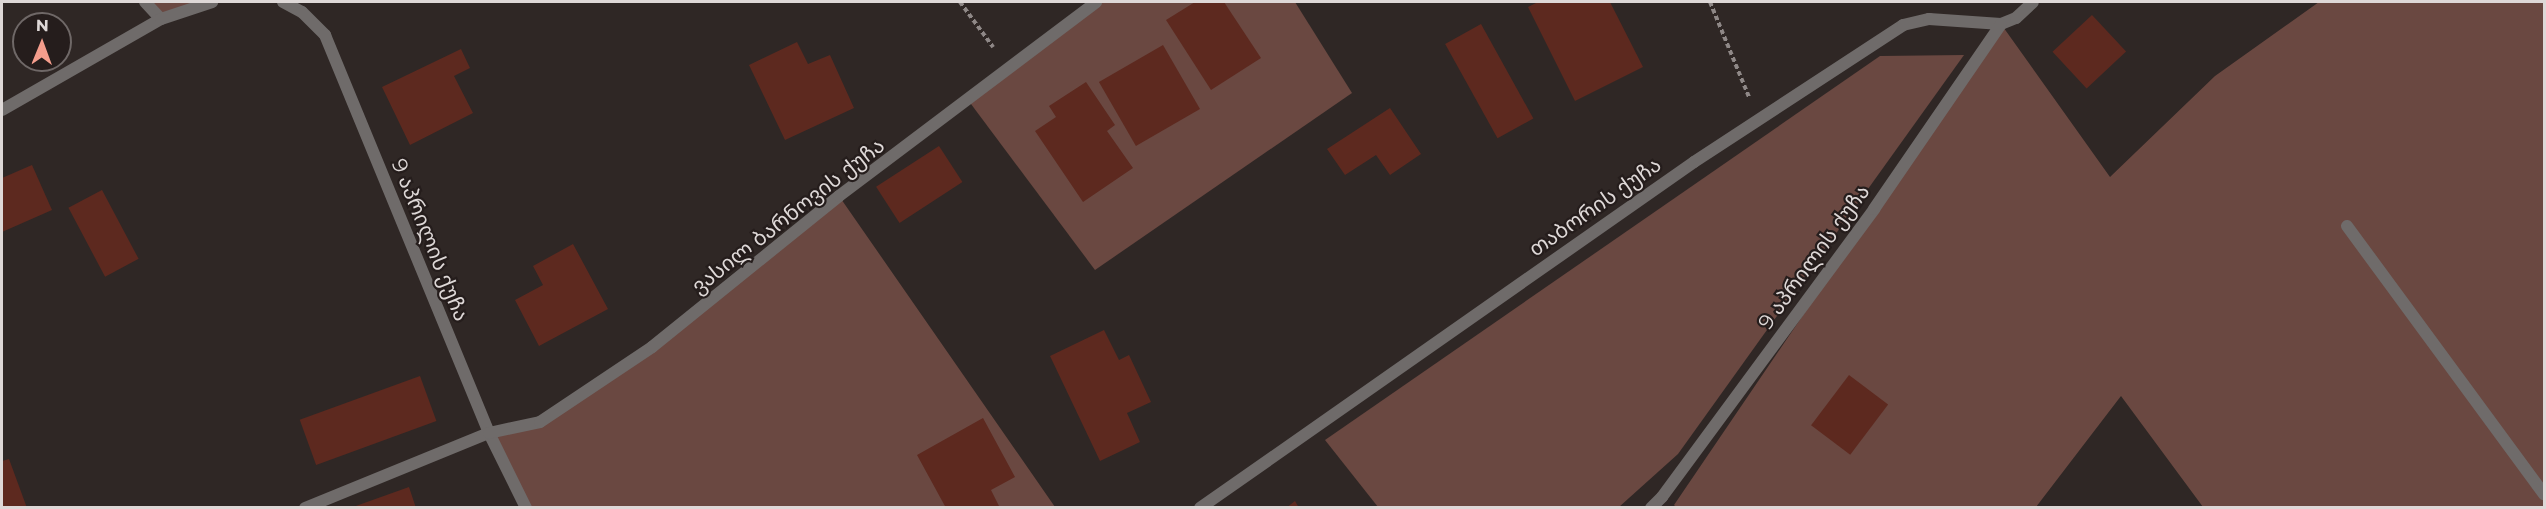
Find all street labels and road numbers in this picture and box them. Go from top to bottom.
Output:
street label: ვასილ ბარნოვის ქუჩა [686,133,890,299]
street label: თაბორის ქუჩა [1524,152,1666,262]
street label: 9 აპრილის ქუჩა [386,155,474,325]
street label: 9 აპრილის ქუჩა [1753,180,1875,334]

